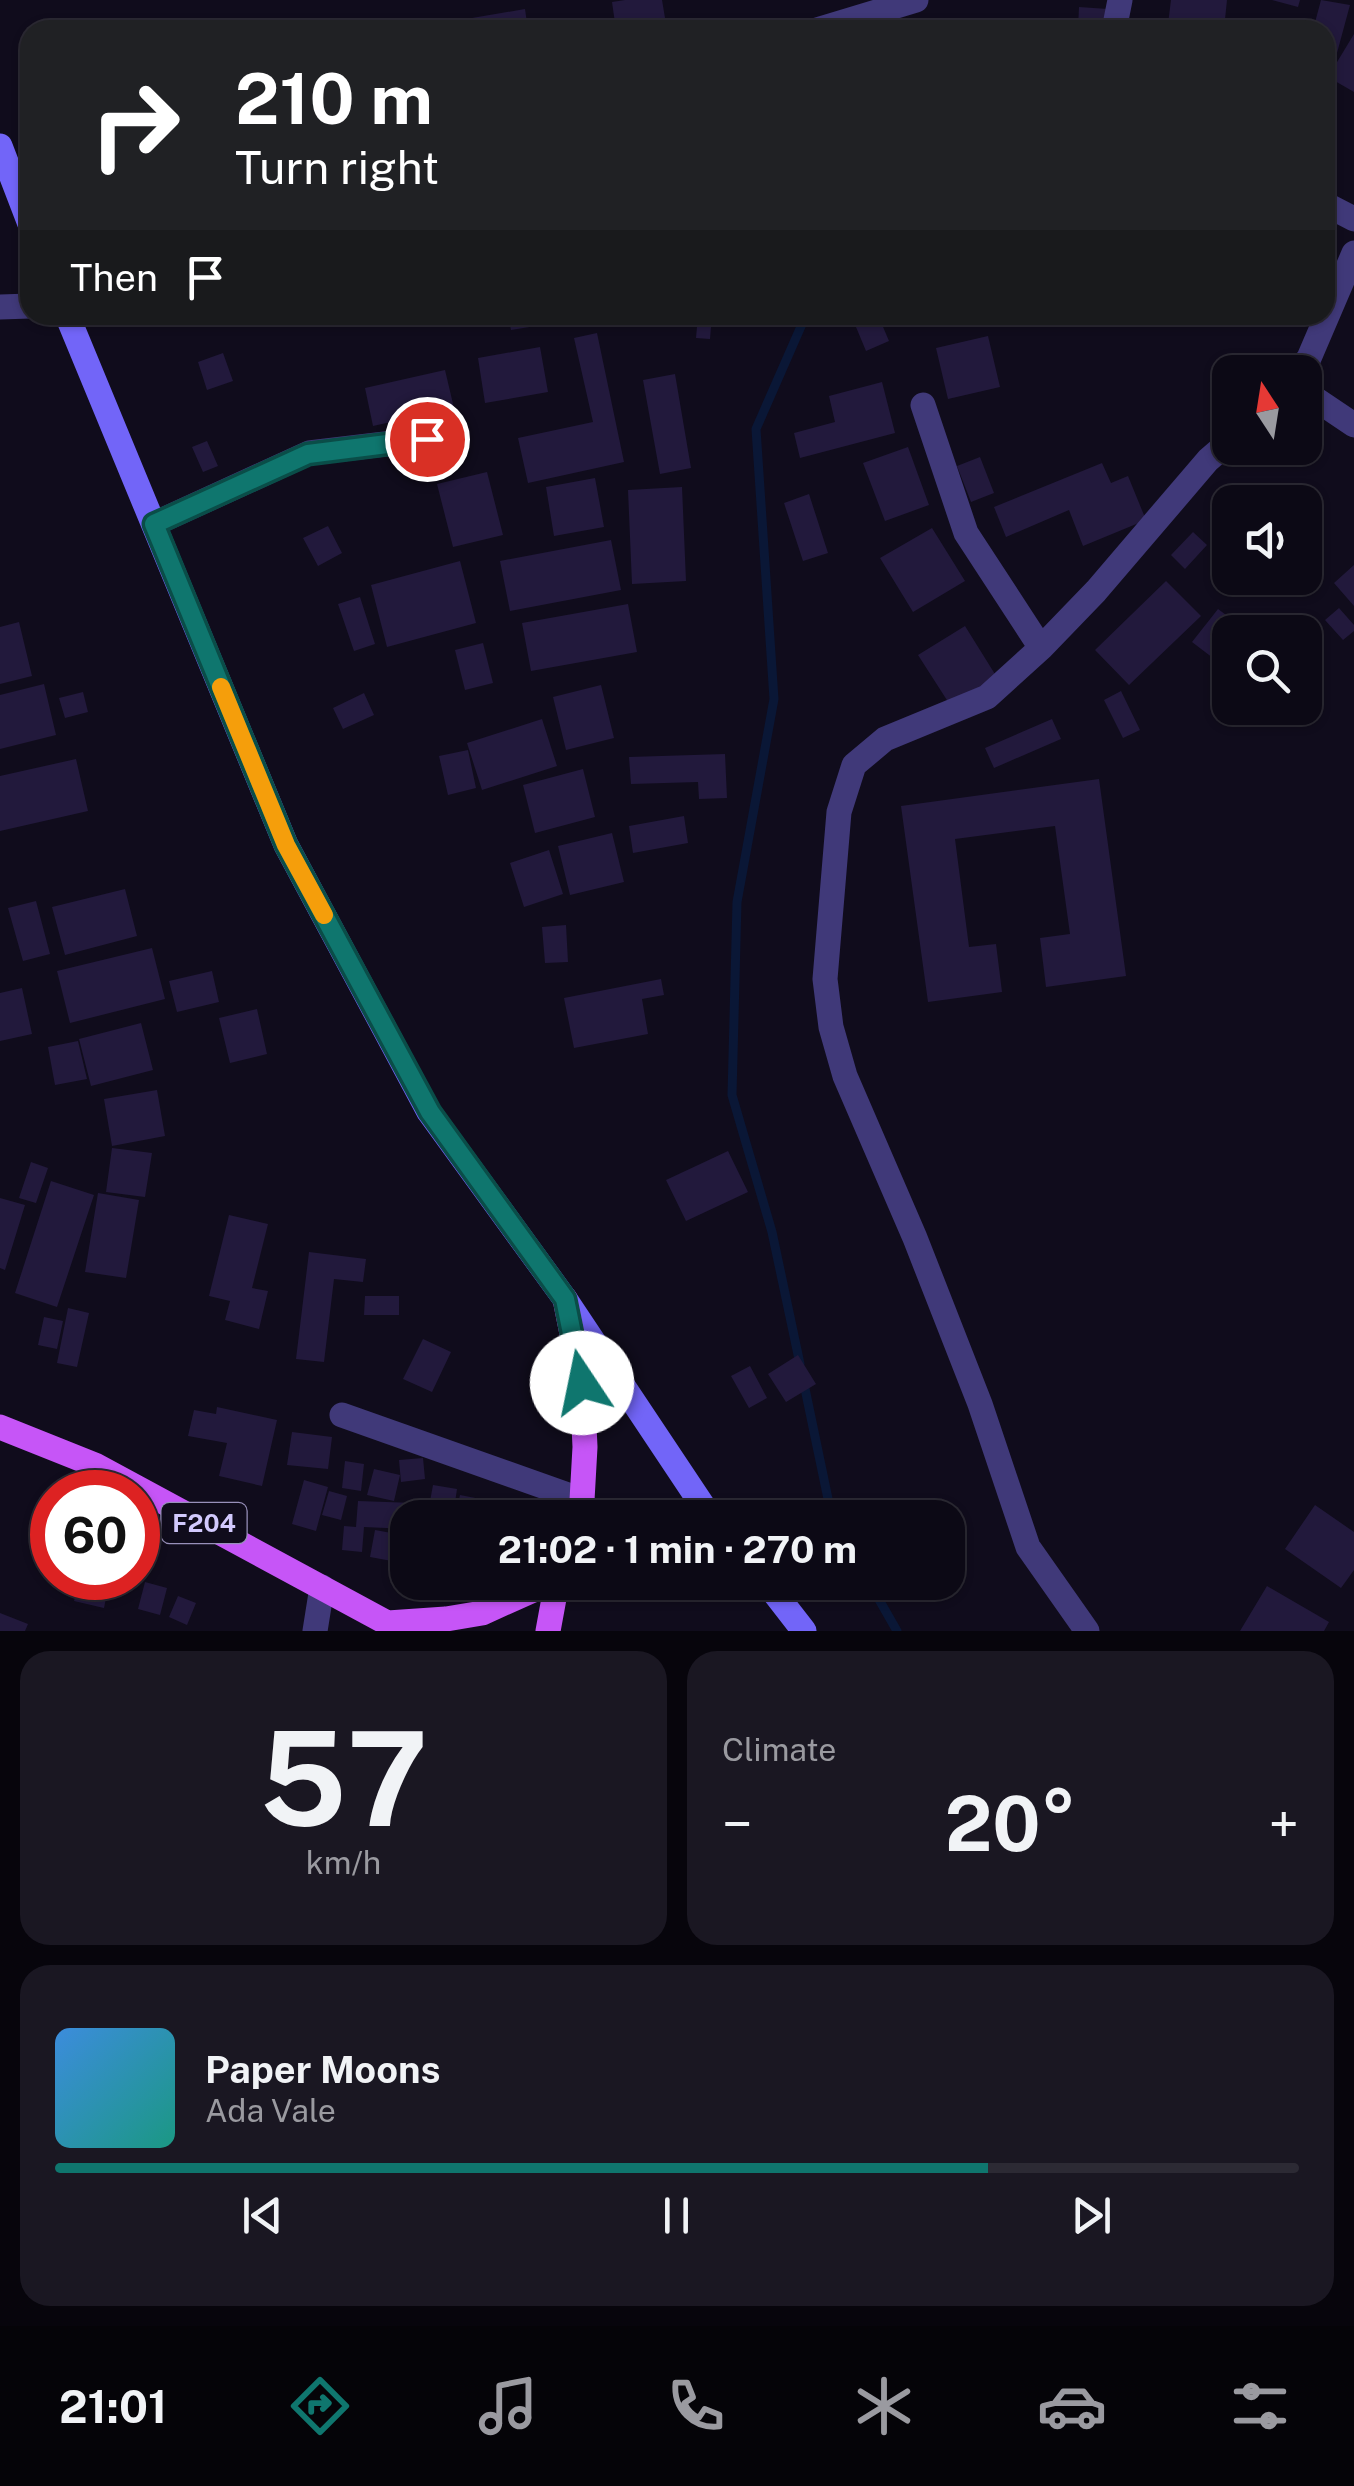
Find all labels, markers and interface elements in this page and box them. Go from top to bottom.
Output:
text: 210 m [235,57,433,140]
icon: right [70,60,200,190]
text: Turn right [235,141,439,194]
icon: arrive [178,250,233,305]
text: Then [70,255,158,300]
north arrow [1212,355,1322,465]
map controls [1212,355,1322,725]
pin [385,397,470,482]
icon: arrive [400,412,455,467]
button: sound [1212,485,1322,595]
button: search [1212,615,1322,725]
position arrow [530,1331,634,1435]
speed limit sign: 60 [30,1470,160,1600]
road number: F204 [162,1503,246,1543]
text: 21:02 · 1 min · 270 m [498,1527,857,1572]
text: 57 [259,1703,428,1855]
text: Climate [722,1731,836,1768]
text: 20° [945,1780,1076,1868]
text: − [722,1792,753,1856]
text: + [1268,1792,1299,1856]
text: km/h [306,1844,381,1881]
text: Paper Moons [205,2047,440,2092]
text: Ada Vale [205,2092,336,2129]
icon: previous [235,2188,290,2243]
icon: pause [649,2188,704,2243]
icon: next [1064,2188,1119,2243]
icon: directions [285,2371,355,2441]
icon: music [473,2371,543,2441]
icon: phone [661,2371,731,2441]
icon: climate [849,2371,919,2441]
icon: car [1037,2371,1107,2441]
icon: filters [1225,2371,1295,2441]
text: 21:01 [59,2380,167,2433]

